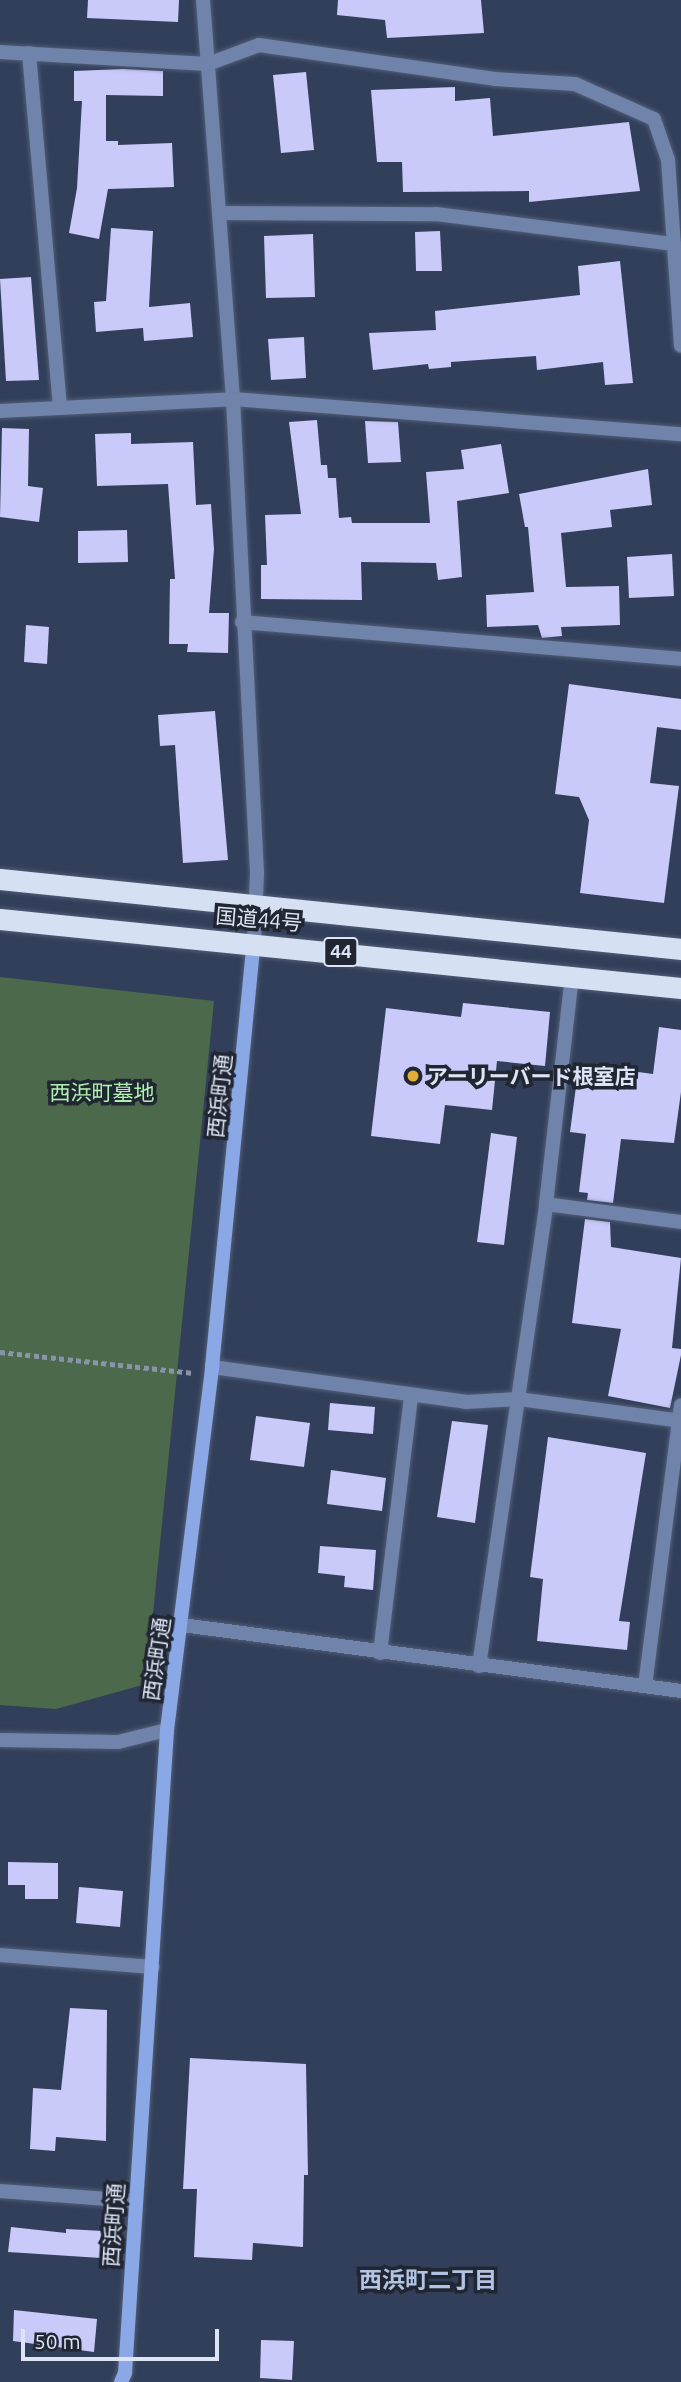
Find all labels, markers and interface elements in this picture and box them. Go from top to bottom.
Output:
street label: 国道44号 [215,903,303,935]
road number: 44 [322,936,360,968]
street label: 西浜町通 [202,1053,236,1139]
place label: アーリーバード根室店 [427,1063,636,1089]
marker: アーリーバード根室店 [405,1068,421,1084]
park label: 西浜町墓地 [50,1079,154,1105]
street label: 西浜町通 [138,1616,174,1702]
street label: 西浜町通 [98,2182,128,2268]
district label: 西浜町二丁目 [359,2266,497,2294]
scale bar [24,2316,222,2360]
text: 50 m [34,2329,81,2353]

